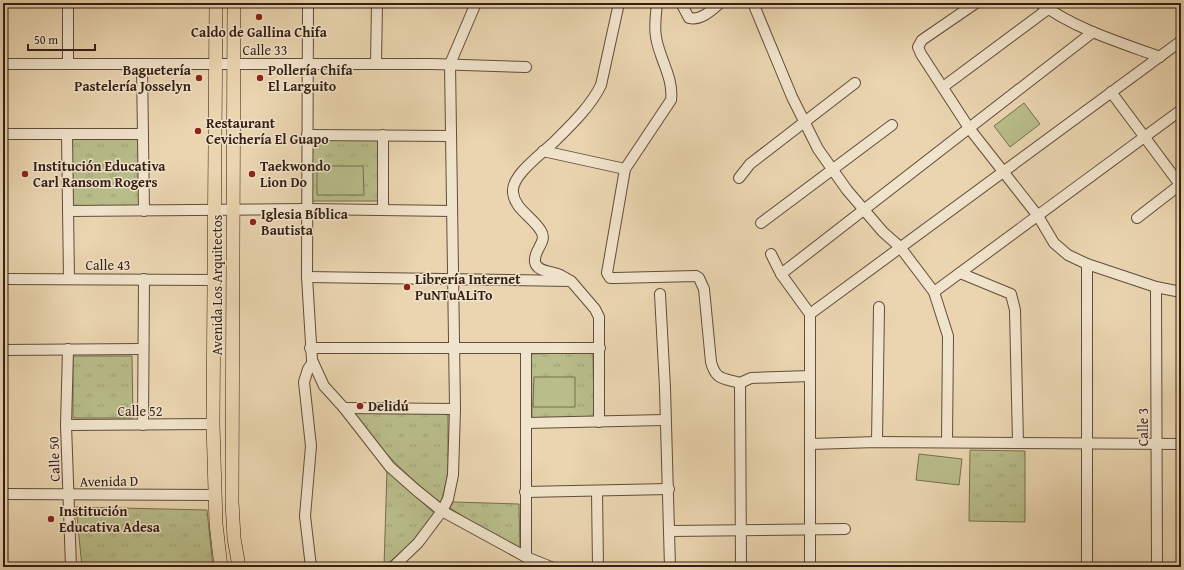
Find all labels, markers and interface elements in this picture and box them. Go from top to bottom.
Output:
marker: Caldo de Gallina Chifa [254,12,264,22]
place label: Caldo de Gallina Chifa [191,22,328,42]
scale bar [28,26,95,52]
text: 50 m [34,31,58,48]
street label: Calle 33 [242,40,288,60]
place label: Baguetería Pastelería Josselyn [74,60,192,96]
place label: Pollería Chifa El Larguito [268,60,354,96]
marker: Baguetería Pastelería Josselyn [194,73,204,83]
marker: Pollería Chifa El Larguito [255,73,265,83]
place label: Restaurant Cevichería El Guapo [206,113,329,149]
marker: Restaurant Cevichería El Guapo [193,126,203,136]
place label: Institución Educativa Carl Ransom Rogers [33,156,166,192]
place label: Taekwondo Lion Do [260,156,331,192]
marker: Institución Educativa Carl Ransom Rogers [20,169,30,179]
marker: Taekwondo Lion Do [247,169,257,179]
place label: Iglesia Bíblica Bautista [261,204,349,240]
street label: Avenida Los Arquitectos [207,215,227,355]
marker: Iglesia Bíblica Bautista [248,217,258,227]
street label: Calle 43 [85,255,131,275]
place label: Librería Internet PuNTuALiTo [415,269,521,305]
marker: Librería Internet PuNTuALiTo [402,282,412,292]
place label: Delidú [368,396,409,416]
street label: Calle 52 [117,401,163,421]
marker: Delidú [355,401,365,411]
street label: Calle 3 [1133,408,1153,446]
street label: Calle 50 [43,436,65,482]
street label: Avenida D [80,470,138,492]
place label: Institución Educativa Adesa [59,501,161,537]
marker: Institución Educativa Adesa [46,514,56,524]

